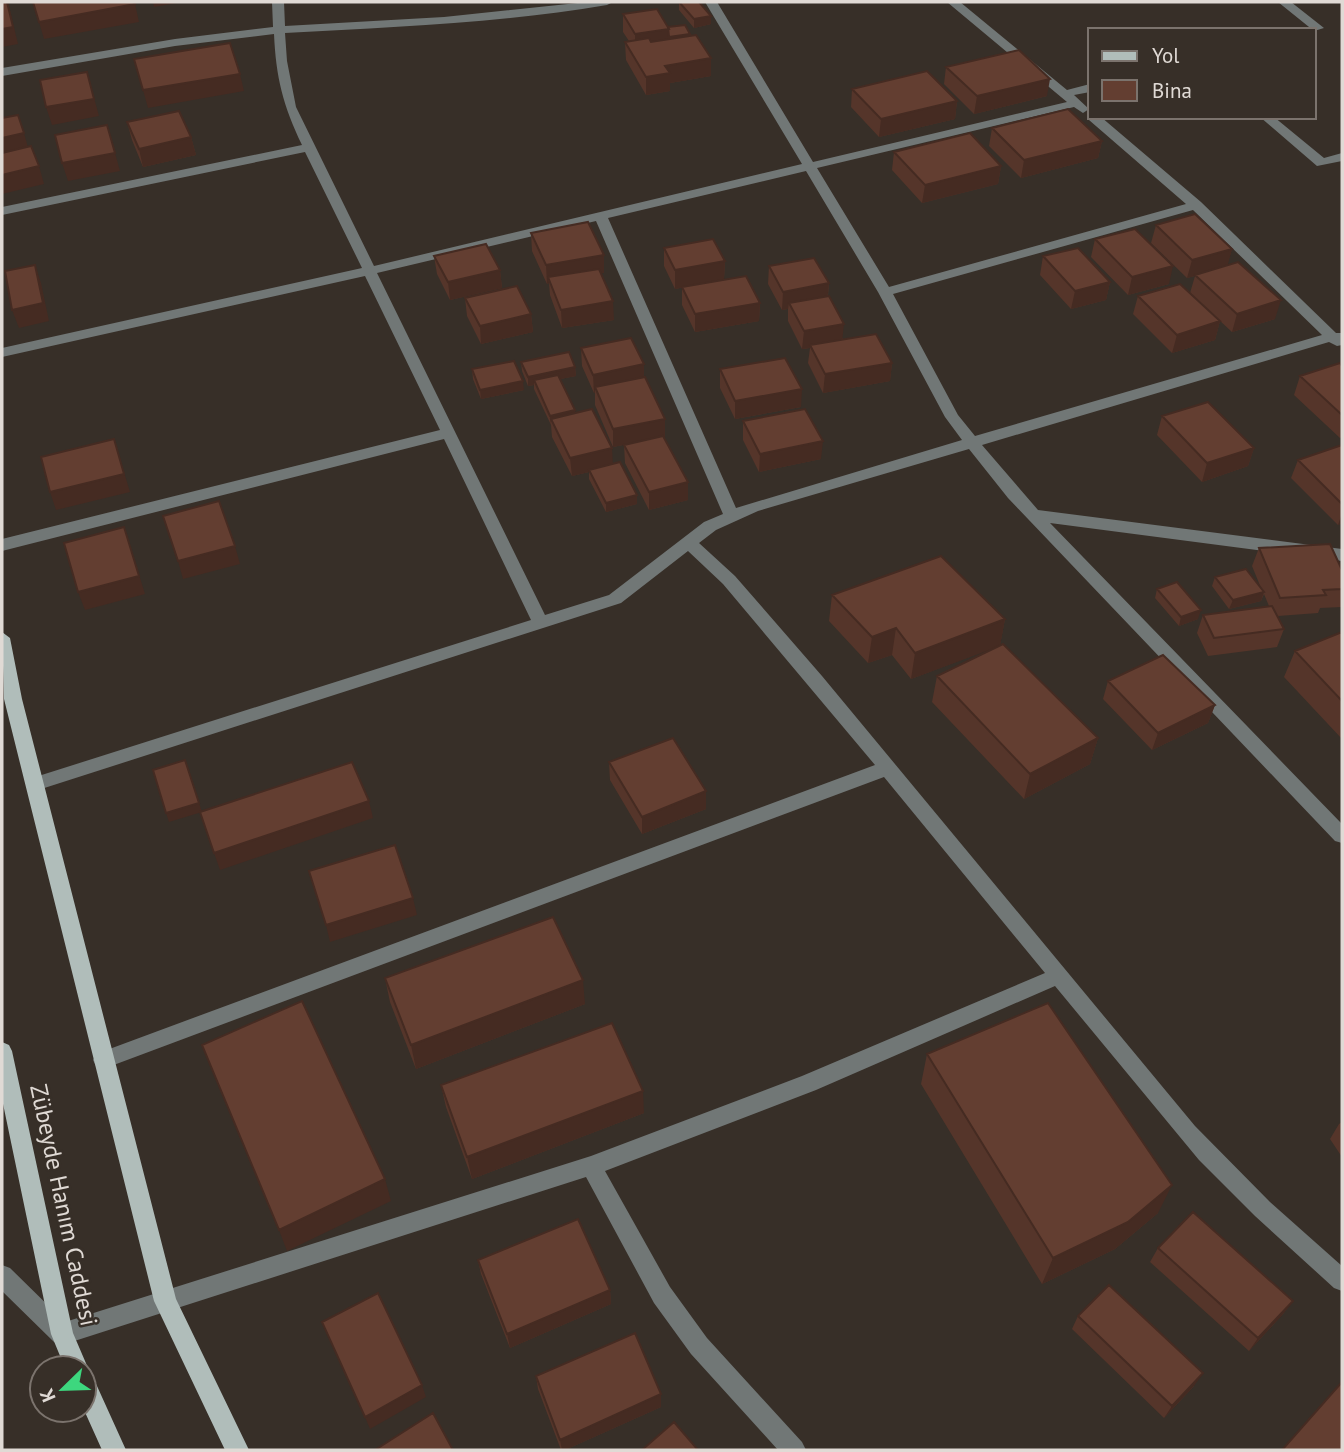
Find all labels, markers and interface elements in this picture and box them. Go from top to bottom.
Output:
legend [1088,28,1316,119]
text: Yol [1152,42,1179,69]
text: Bina [1152,77,1192,104]
street label: Zübeyde Hanım Caddesi [23,1081,105,1329]
north arrow [28,1354,98,1424]
text: K [34,1385,61,1406]

